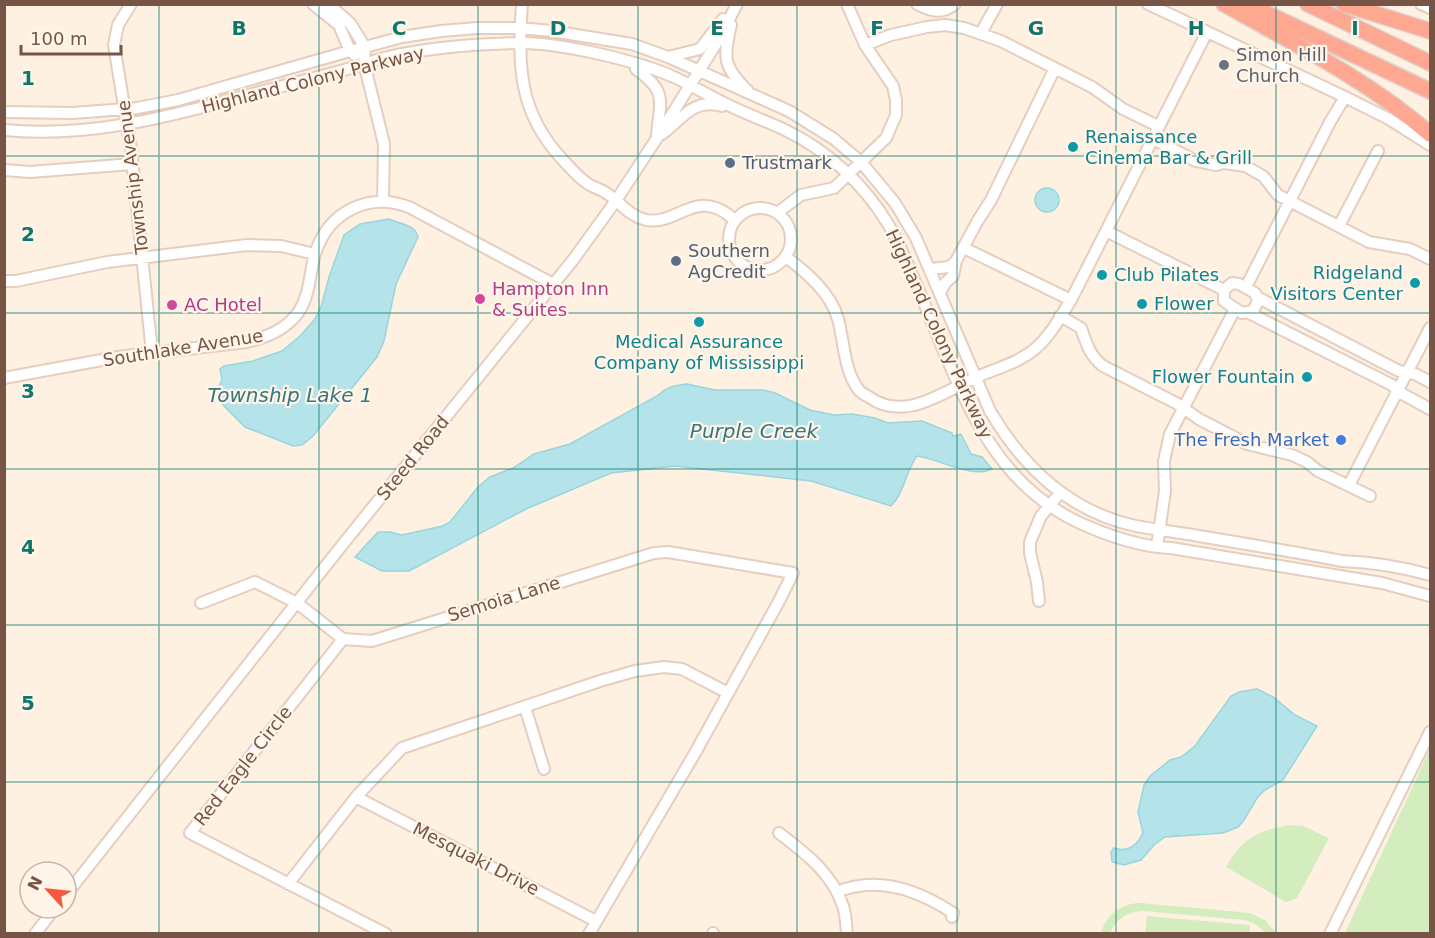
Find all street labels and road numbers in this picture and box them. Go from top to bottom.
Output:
street label: Highland Colony Parkway [199,42,427,117]
street label: Township Avenue [113,99,152,256]
street label: Highland Colony Parkway [882,226,997,442]
street label: Southlake Avenue [101,324,264,371]
street label: Steed Road [372,411,453,504]
street label: Semoia Lane [445,571,563,626]
street label: Red Eagle Circle [189,702,296,830]
street label: Mesquaki Drive [410,818,543,899]

